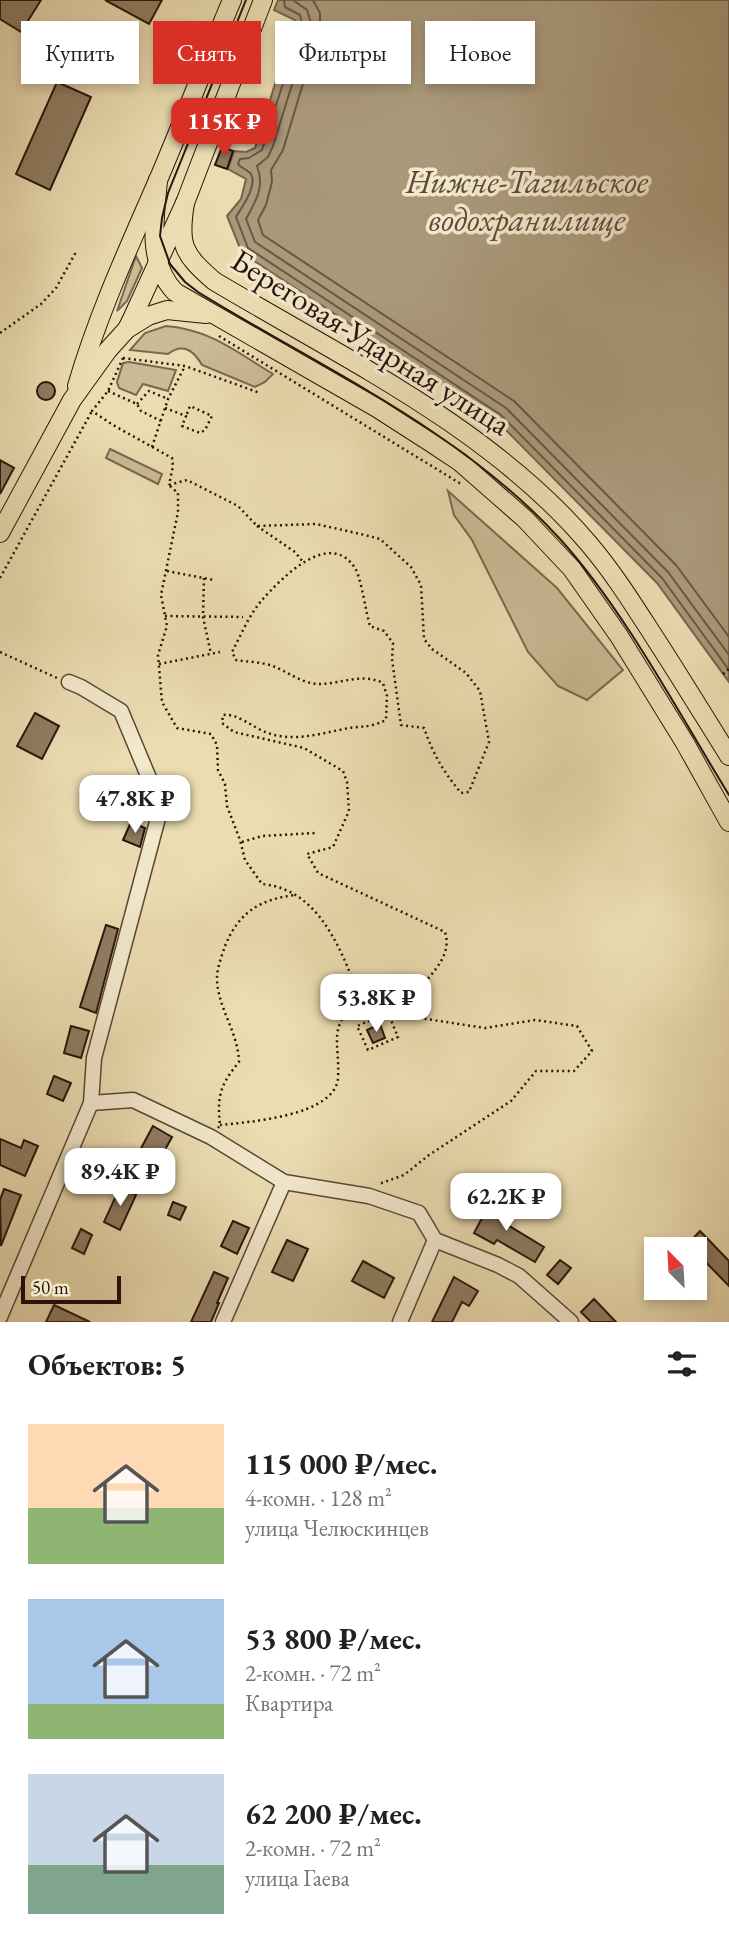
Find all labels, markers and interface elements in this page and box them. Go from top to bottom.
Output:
chip: Купить [21,21,139,84]
chip: Снять [153,21,261,84]
chip: Фильтры [275,21,411,84]
chip: Новое [425,21,535,84]
pin: 115K ₽ [167,99,281,158]
text: 115K ₽ [187,106,261,136]
water label: Нижне-Тагильское водохранилище [405,160,649,241]
street label: Береговая-Ударная улица [223,239,519,445]
pin: 47.8K ₽ [70,776,200,835]
text: 47.8K ₽ [95,783,175,813]
pin: 53.8K ₽ [311,974,441,1034]
text: 53.8K ₽ [336,982,416,1012]
pin: 89.4K ₽ [55,1148,185,1208]
text: 89.4K ₽ [80,1156,160,1186]
pin: 62.2K ₽ [441,1174,571,1233]
text: 62.2K ₽ [466,1181,546,1211]
north arrow [644,1237,707,1300]
map controls [644,1237,707,1300]
scale bar [21,1273,121,1305]
text: 50 m [32,1275,69,1300]
text: Объектов: 5 [28,1345,186,1384]
icon: filters [663,1345,701,1383]
text: 115 000 ₽/мес. [245,1444,438,1483]
icon: home [84,1452,168,1536]
text: 4-комн. · 128 m² [245,1483,392,1513]
text: улица Челюскинцев [245,1513,429,1543]
text: 53 800 ₽/мес. [245,1619,422,1658]
icon: home [84,1627,168,1711]
text: 2-комн. · 72 m² [245,1658,381,1688]
text: Квартира [245,1688,333,1718]
text: 62 200 ₽/мес. [245,1794,422,1833]
icon: home [84,1802,168,1886]
text: 2-комн. · 72 m² [245,1833,381,1863]
text: улица Гаева [245,1863,350,1893]

